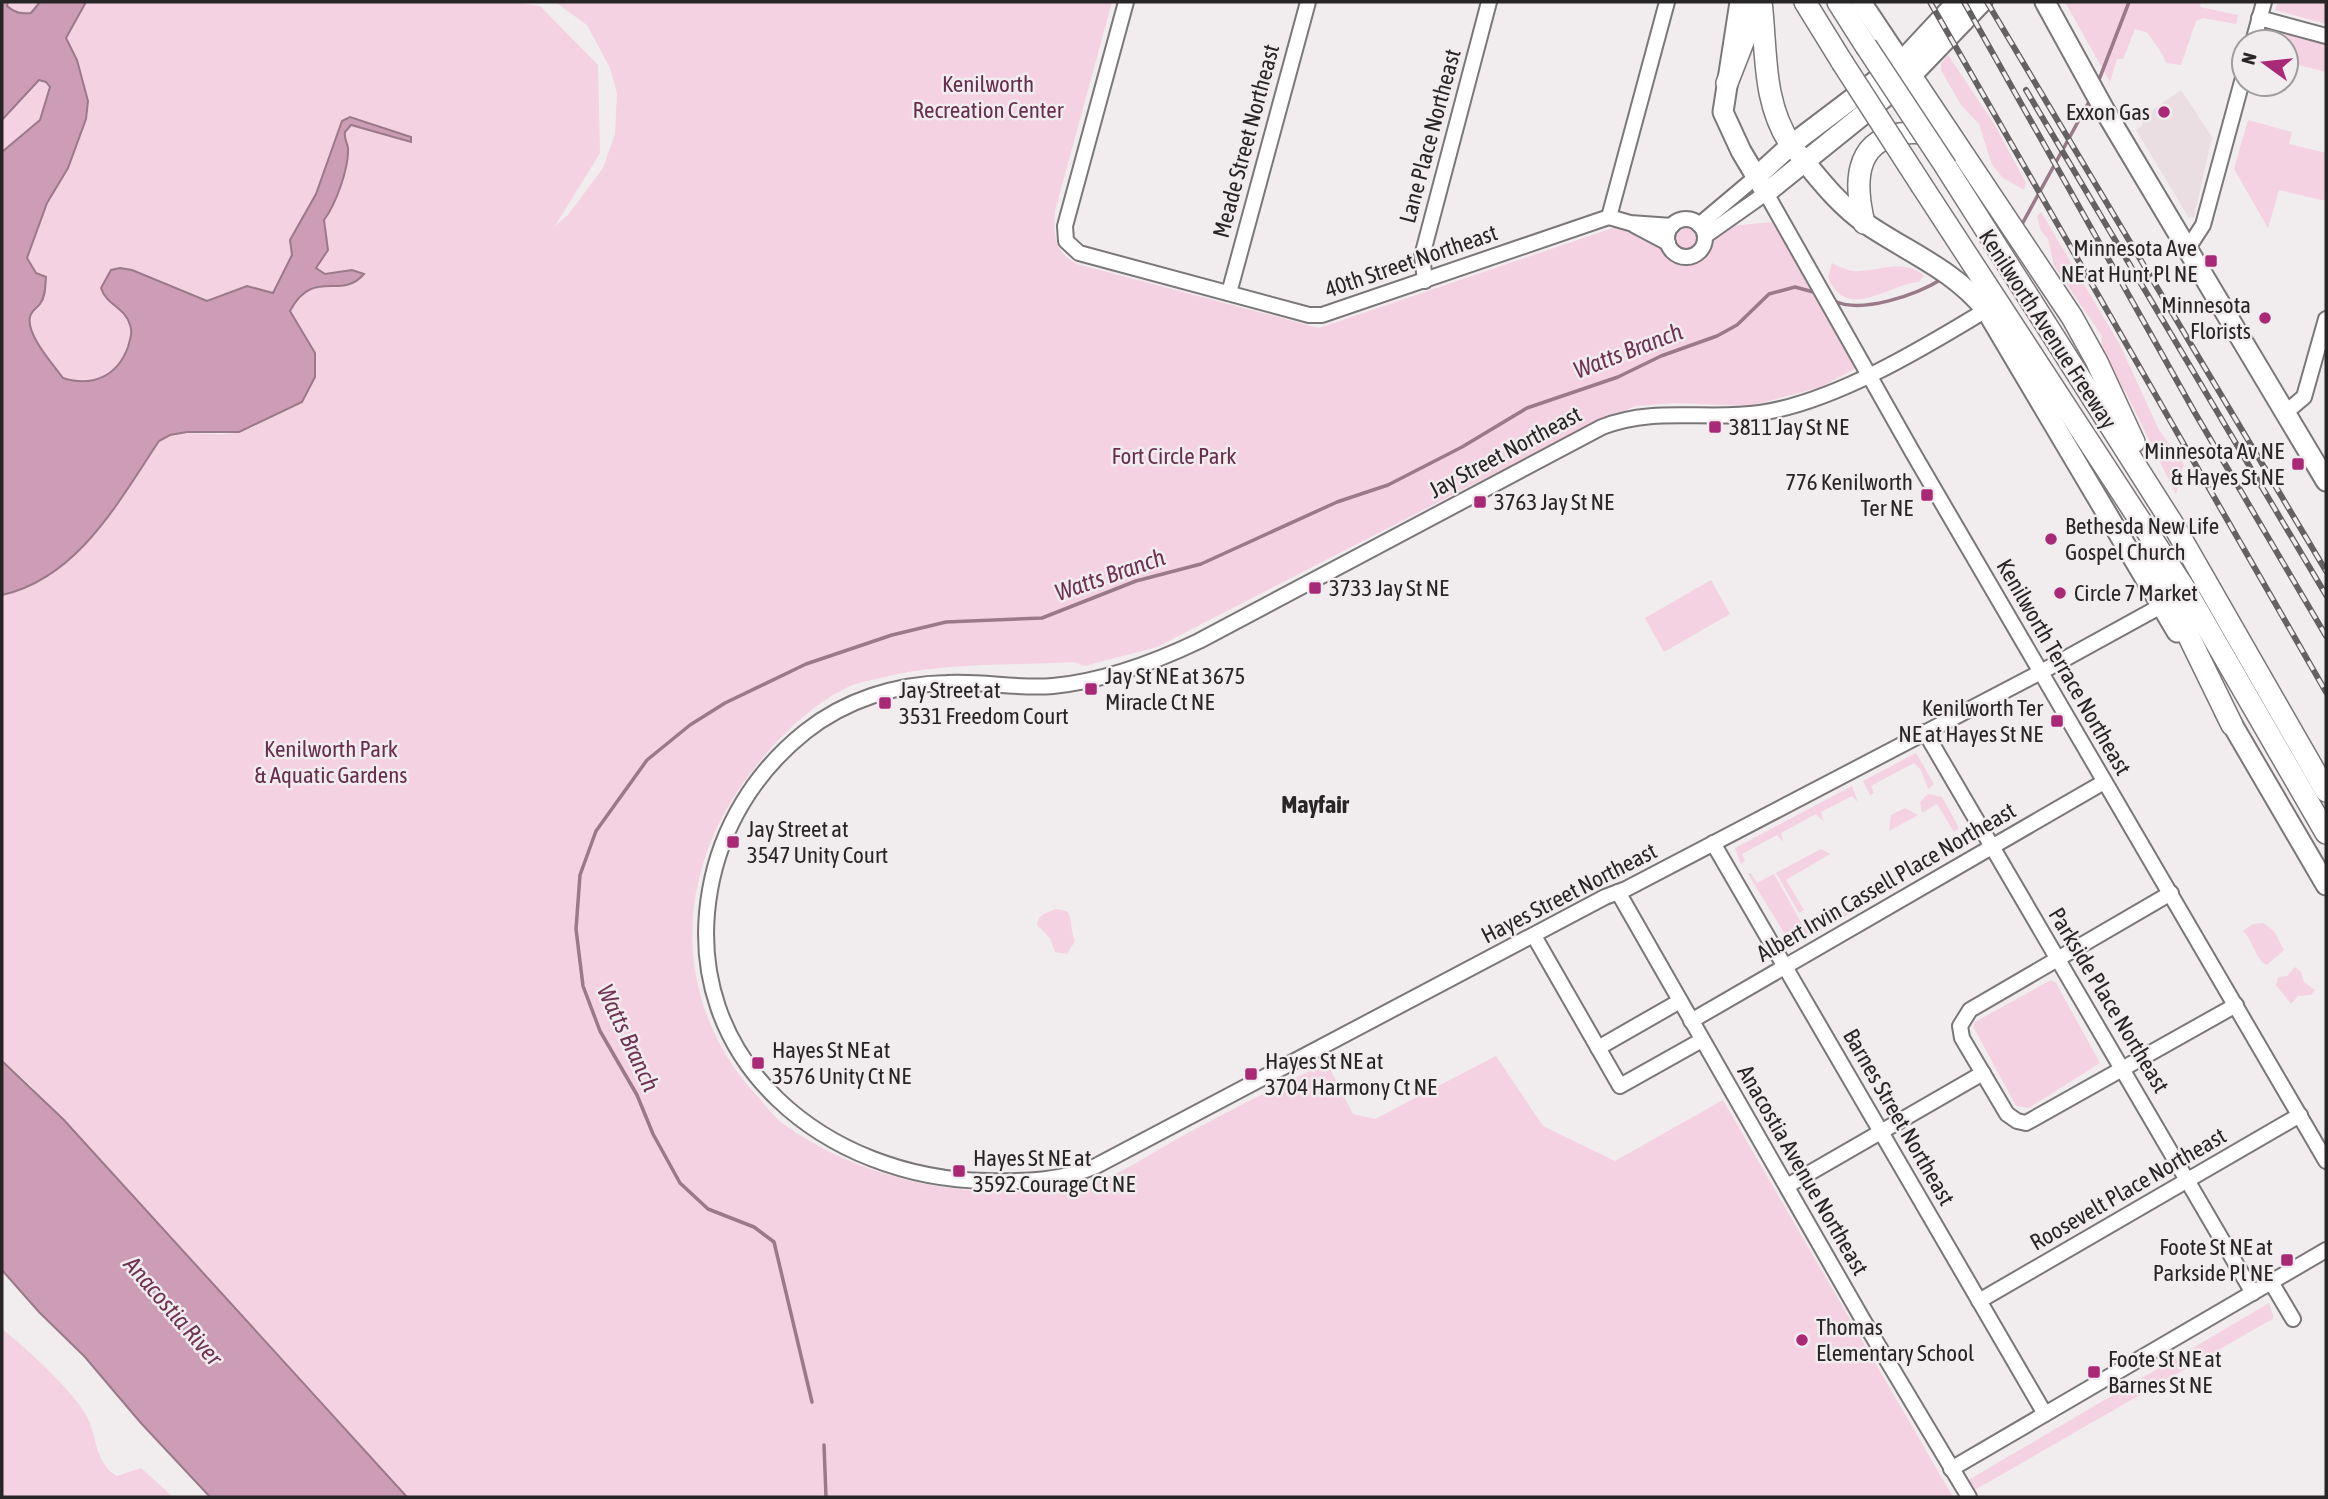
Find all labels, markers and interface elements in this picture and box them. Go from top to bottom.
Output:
north arrow [2230,28,2300,98]
street label: Meade Street Northeast [1208,41,1284,241]
street label: Lane Place Northeast [1394,46,1466,226]
text: N [2237,50,2261,67]
park label: Kenilworth Recreation Center [913,71,1065,123]
place label: Exxon Gas [2066,99,2150,125]
marker: Exxon Gas [2156,104,2172,120]
street label: 40th Street Northeast [1321,219,1501,303]
street label: Kenilworth Avenue Freeway [1974,225,2122,433]
place label: Minnesota Ave NE at Hunt Pl NE [2061,235,2197,287]
marker: Minnesota Ave NE at Hunt Pl NE [2203,253,2219,269]
place label: Minnesota Florists [2161,292,2251,344]
marker: Minnesota Florists [2257,310,2273,326]
water label: Watts Branch [1570,317,1686,384]
street label: Jay Street Northeast [1424,401,1586,503]
place label: 3811 Jay St NE [1729,414,1849,440]
marker: 3811 Jay St NE [1707,419,1723,435]
place label: Minnesota Av NE & Hayes St NE [2144,438,2284,490]
park label: Fort Circle Park [1112,443,1236,469]
marker: Minnesota Av NE & Hayes St NE [2290,456,2306,472]
place label: 776 Kenilworth Ter NE [1785,469,1913,521]
marker: 776 Kenilworth Ter NE [1919,487,1935,503]
place label: 3763 Jay St NE [1494,489,1614,515]
marker: 3763 Jay St NE [1472,494,1488,510]
place label: Bethesda New Life Gospel Church [2065,513,2219,565]
marker: Bethesda New Life Gospel Church [2043,531,2059,547]
water label: Watts Branch [1051,543,1169,606]
street label: Kenilworth Terrace Northeast [1991,554,2137,780]
place label: 3733 Jay St NE [1329,575,1449,601]
marker: 3733 Jay St NE [1307,580,1323,596]
place label: Circle 7 Market [2074,580,2198,606]
marker: Circle 7 Market [2052,585,2068,601]
place label: Jay St NE at 3675 Miracle Ct NE [1105,663,1245,715]
place label: Jay Street at 3531 Freedom Court [899,677,1069,729]
marker: Jay St NE at 3675 Miracle Ct NE [1083,681,1099,697]
marker: Jay Street at 3531 Freedom Court [877,695,893,711]
place label: Kenilworth Ter NE at Hayes St NE [1898,695,2044,747]
marker: Kenilworth Ter NE at Hayes St NE [2049,713,2065,729]
park label: Kenilworth Park & Aquatic Gardens [255,736,407,788]
district label: Mayfair [1281,791,1350,818]
street label: Albert Irvin Cassell Place Northeast [1752,797,2020,967]
place label: Jay Street at 3547 Unity Court [747,816,888,868]
marker: Jay Street at 3547 Unity Court [725,834,741,850]
street label: Hayes Street Northeast [1477,838,1661,948]
street label: Parkside Place Northeast [2044,903,2174,1097]
water label: Watts Branch [592,980,665,1096]
street label: Barnes Street Northeast [1838,1024,1960,1210]
place label: Hayes St NE at 3576 Unity Ct NE [772,1037,911,1089]
place label: Hayes St NE at 3704 Harmony Ct NE [1265,1048,1437,1100]
marker: Hayes St NE at 3576 Unity Ct NE [750,1055,766,1071]
street label: Anacostia Avenue Northeast [1732,1061,1874,1279]
marker: Hayes St NE at 3704 Harmony Ct NE [1243,1066,1259,1082]
street label: Roosevelt Place Northeast [2025,1122,2231,1256]
place label: Hayes St NE at 3592 Courage Ct NE [973,1145,1135,1197]
marker: Hayes St NE at 3592 Courage Ct NE [951,1163,967,1179]
place label: Foote St NE at Parkside Pl NE [2153,1234,2273,1286]
water label: Anacostia River [118,1250,229,1371]
marker: Foote St NE at Parkside Pl NE [2279,1252,2295,1268]
place label: Thomas Elementary School [1816,1314,1974,1366]
marker: Thomas Elementary School [1794,1332,1810,1348]
place label: Foote St NE at Barnes St NE [2108,1346,2222,1398]
marker: Foote St NE at Barnes St NE [2086,1364,2102,1380]

